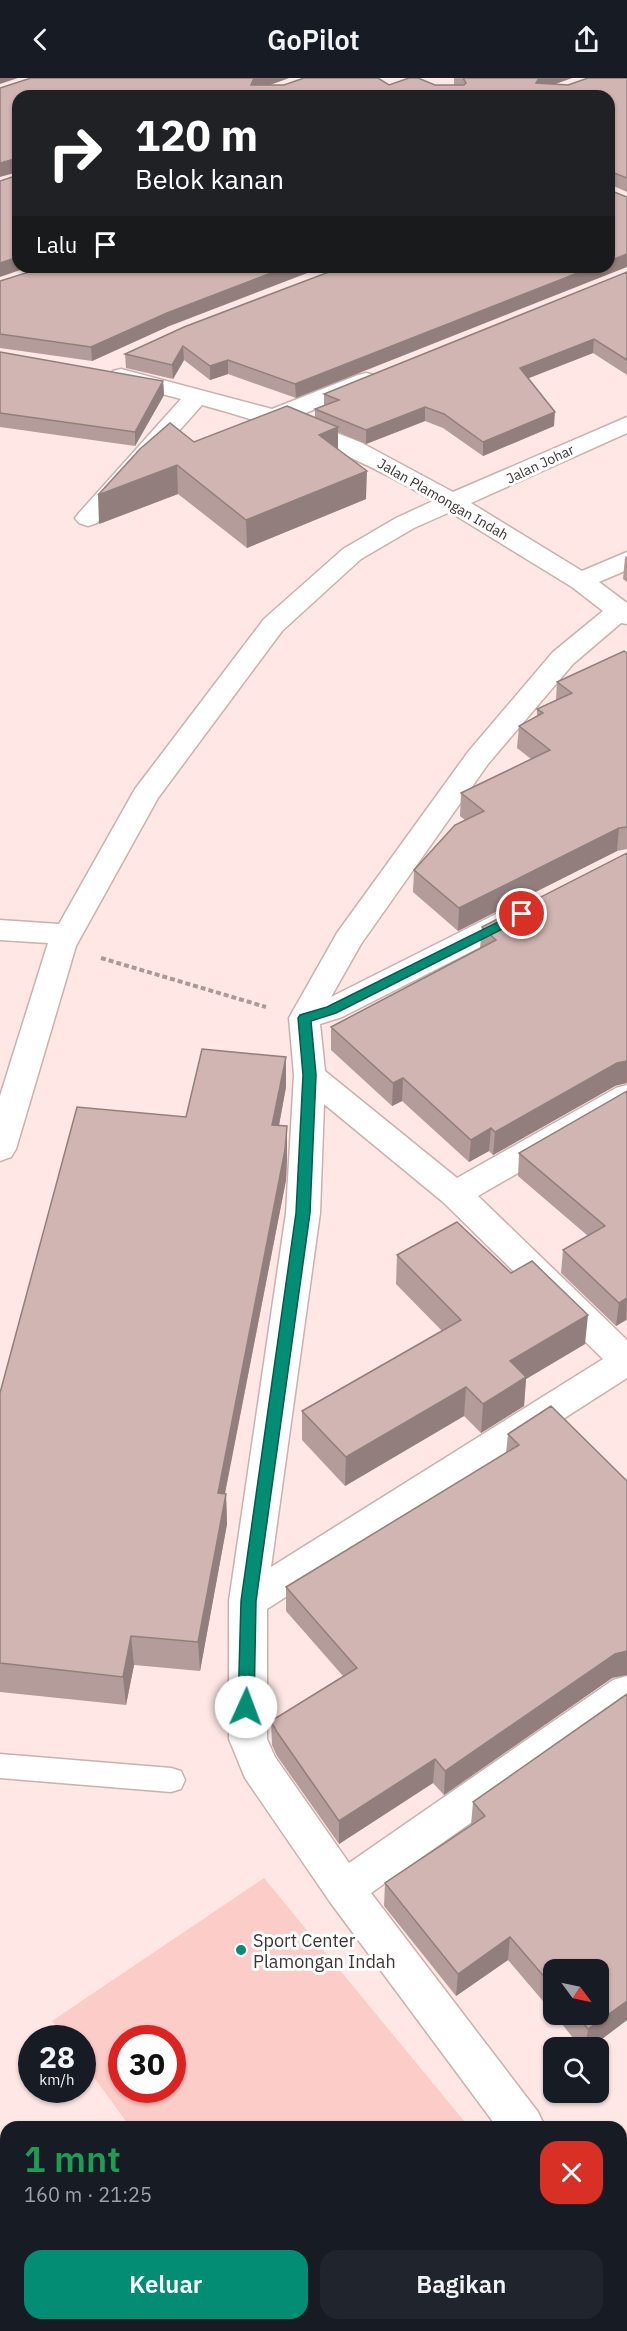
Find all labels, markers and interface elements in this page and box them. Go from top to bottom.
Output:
text: GoPilot [267,22,360,57]
icon: back [24,23,57,56]
icon: share [570,23,603,56]
text: 120 m [135,108,258,163]
icon: right [36,114,114,192]
text: Belok kanan [135,161,284,196]
icon: arrive [89,228,122,261]
text: Lalu [36,230,77,259]
street label: Jalan Johar [503,440,577,488]
street label: Jalan Plamongan Indah [374,454,512,544]
pin [496,888,547,939]
icon: arrive [505,897,538,930]
position arrow [214,1675,278,1739]
place label: Sport Center Plamongan Indah [253,1929,396,1973]
marker: Sport Center Plamongan Indah [234,1943,248,1957]
north arrow [543,1959,609,2025]
map controls [543,1959,609,2103]
speed limit sign: 30 [108,2025,186,2103]
text: 28 [39,2037,75,2076]
button: search [543,2037,609,2103]
text: km/h [39,2070,75,2089]
text: 1 mnt [24,2135,121,2182]
button: close [540,2141,603,2204]
text: 160 m · 21:25 [24,2181,152,2208]
button: Keluar [24,2250,308,2319]
button: Bagikan [320,2250,603,2319]

